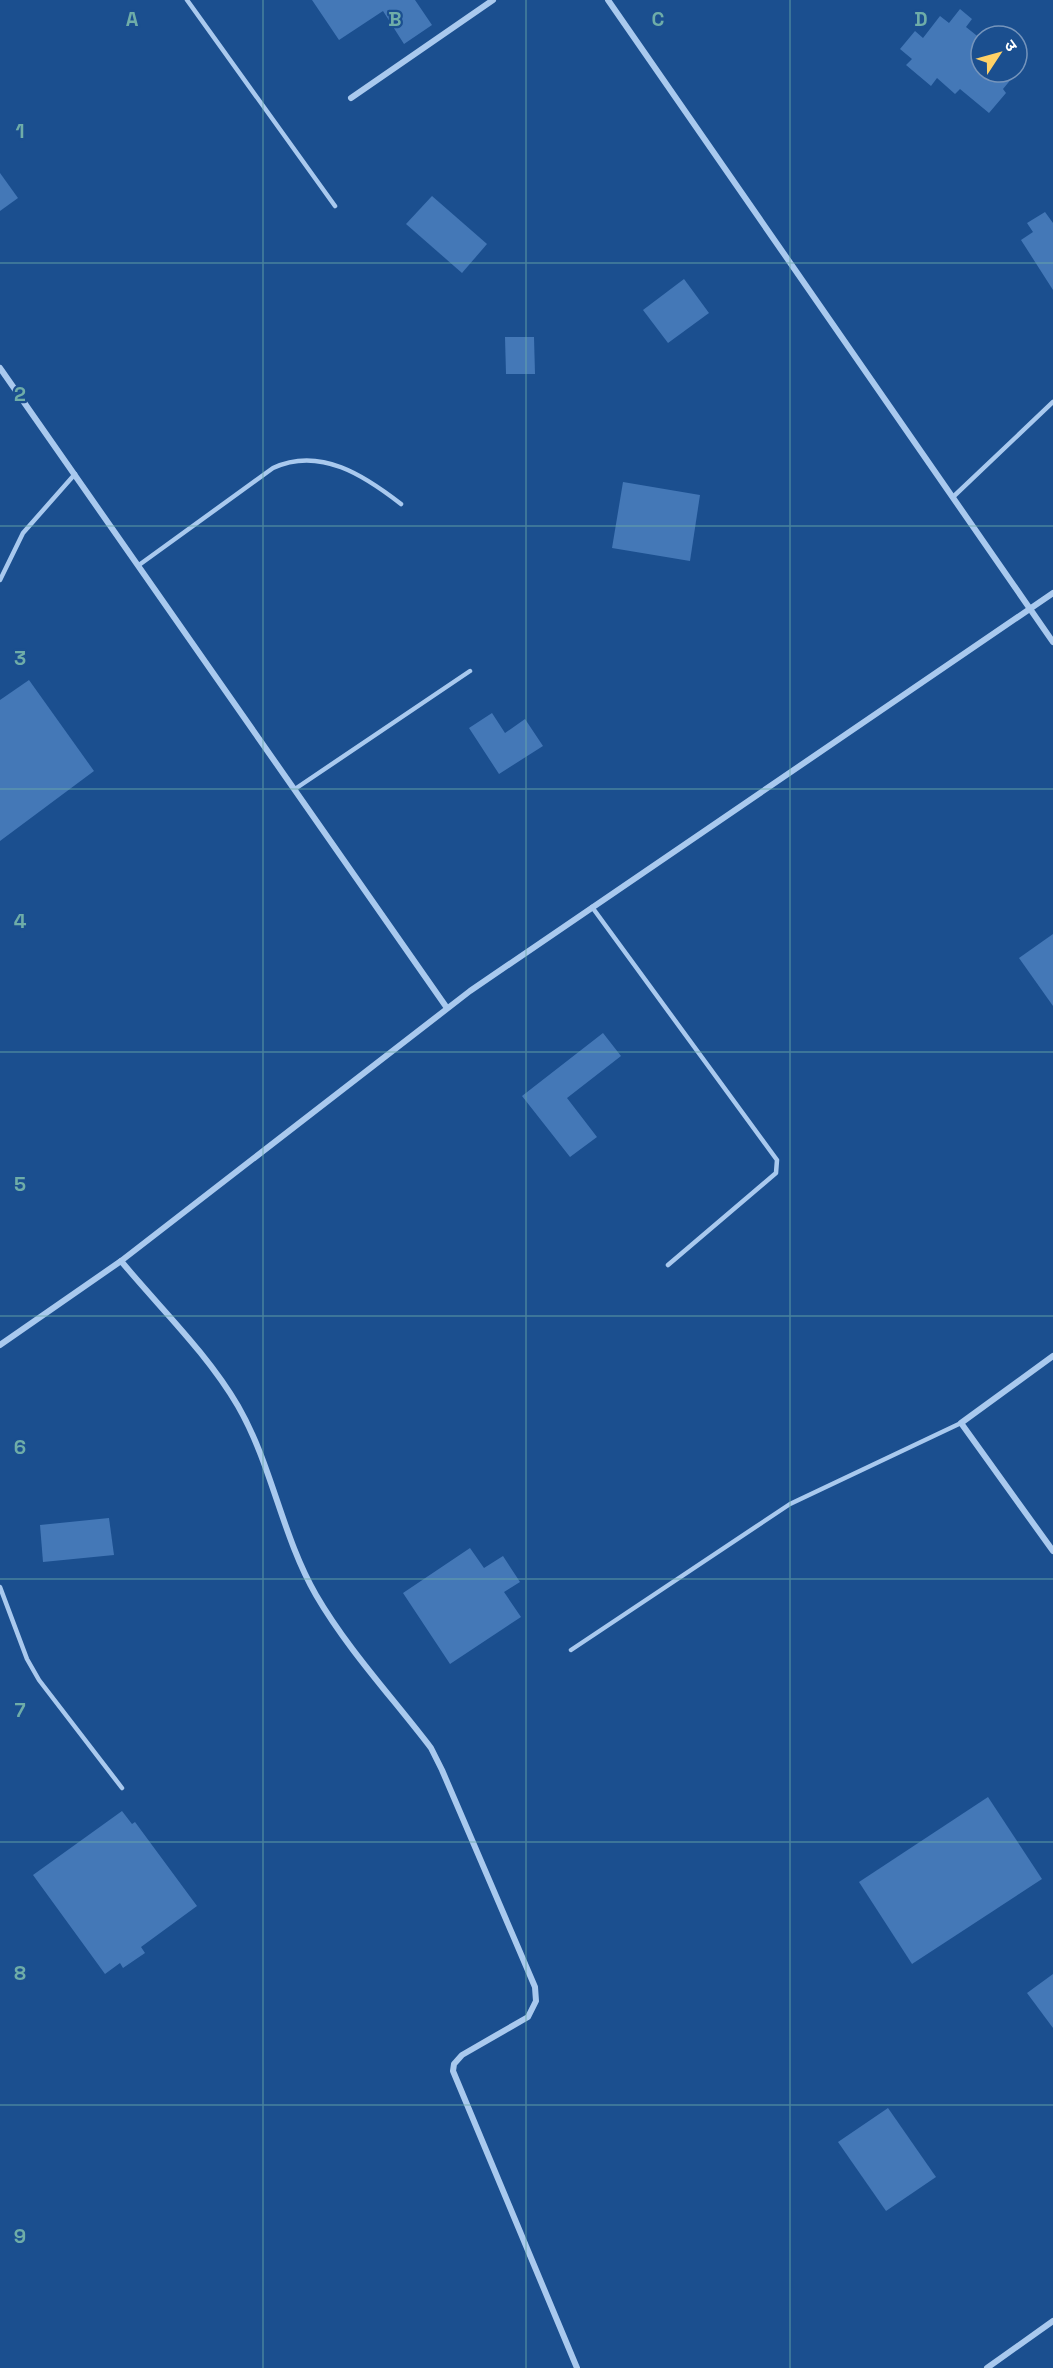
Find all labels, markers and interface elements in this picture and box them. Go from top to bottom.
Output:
text: A [126,6,139,32]
text: B [388,6,402,32]
text: C [652,6,665,32]
text: D [914,6,928,32]
north arrow [969,24,1029,84]
text: उ [999,36,1022,56]
text: 1 [15,118,25,144]
text: 2 [14,381,26,407]
text: 3 [14,645,26,671]
text: 4 [14,908,27,934]
text: 5 [14,1171,26,1197]
text: 6 [14,1434,26,1460]
text: 7 [14,1697,26,1723]
text: 8 [14,1960,26,1986]
text: 9 [14,2223,26,2249]

